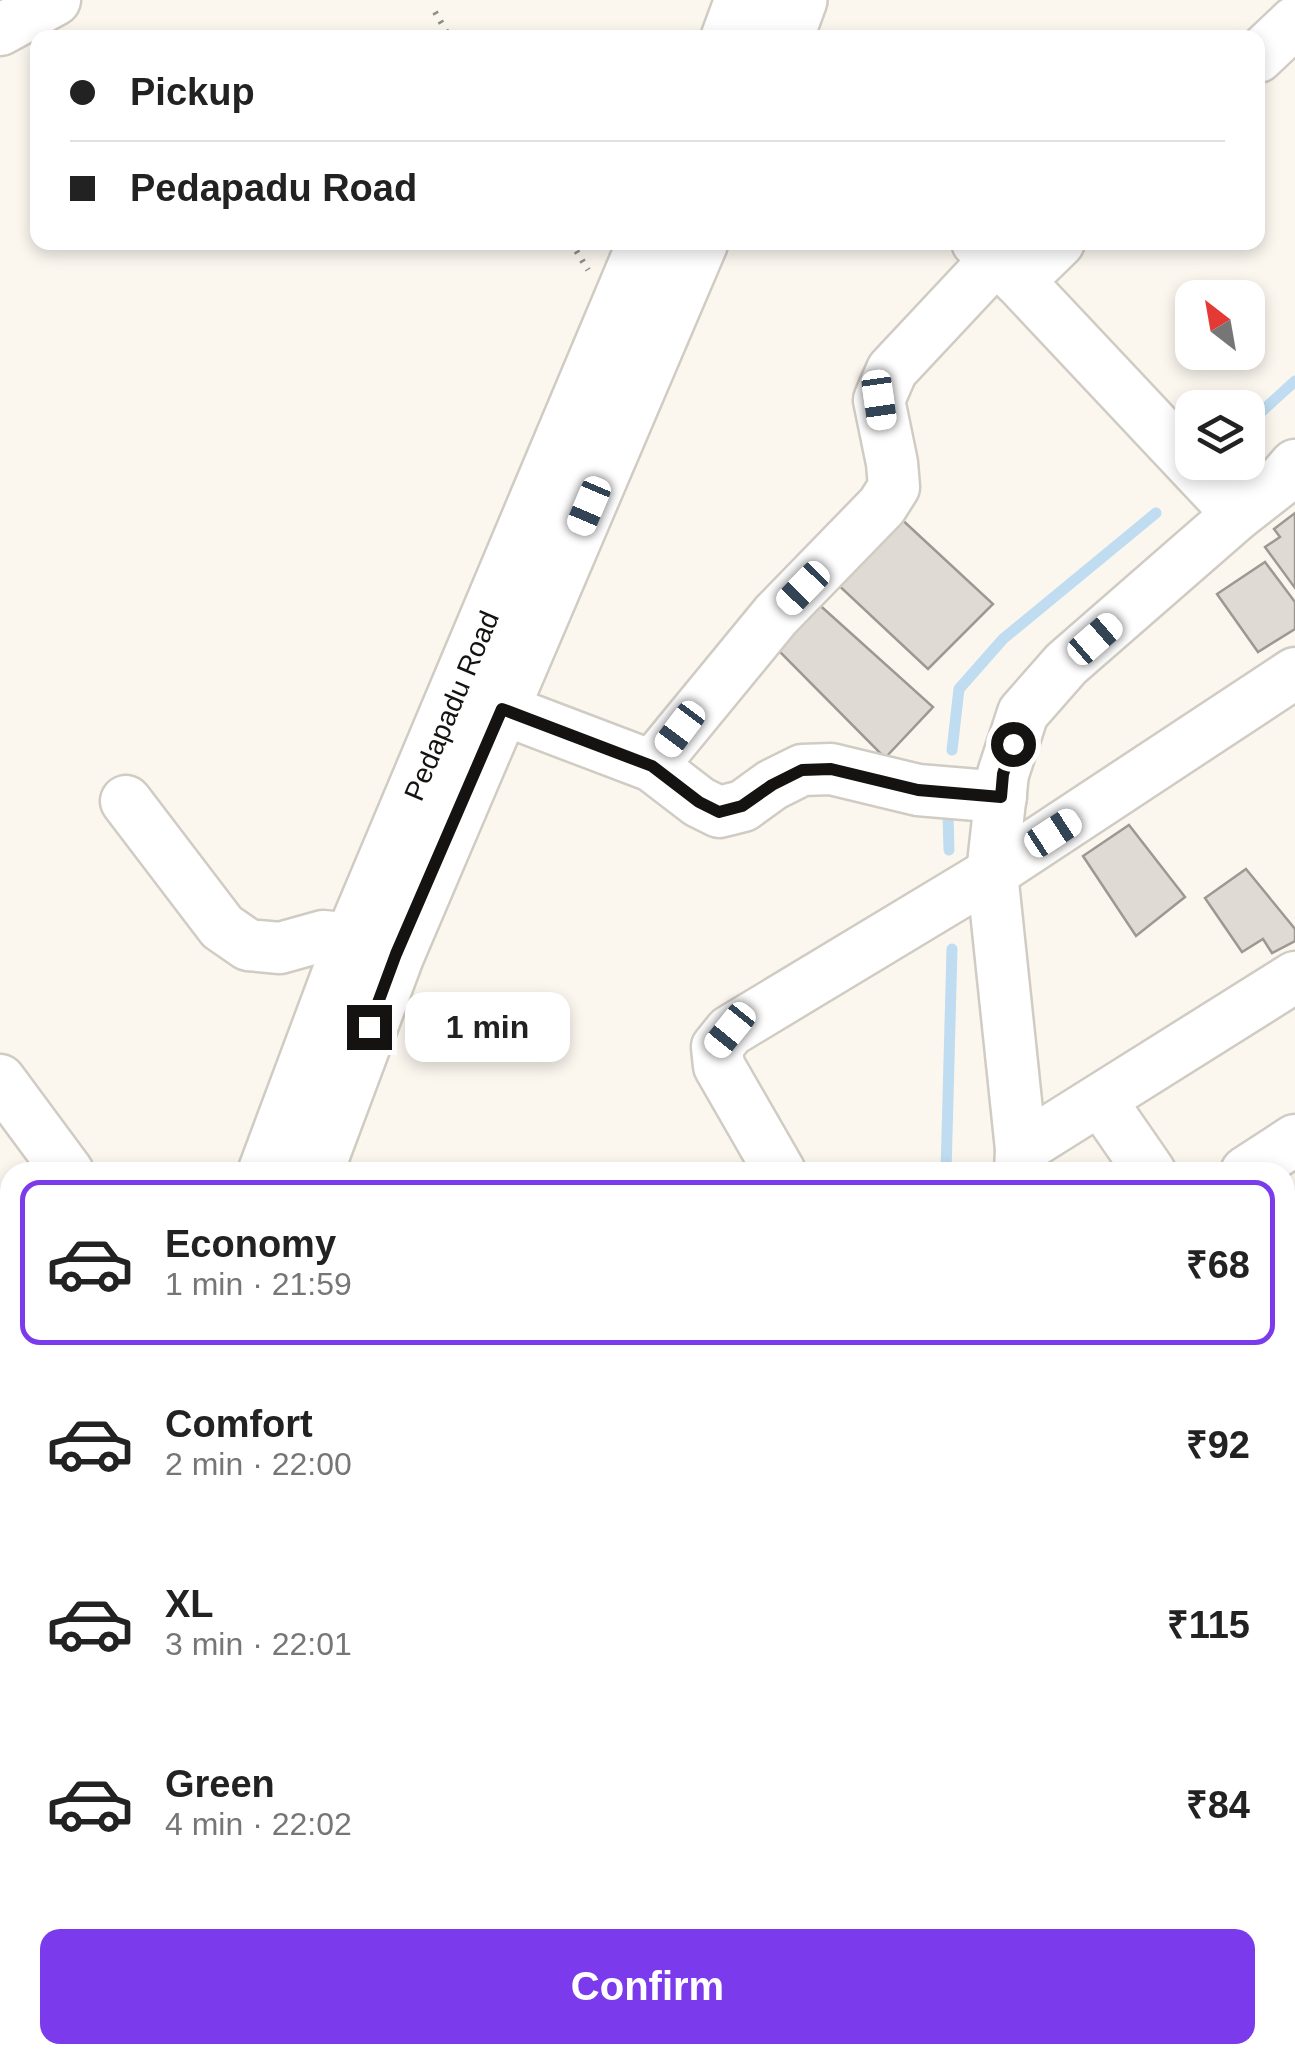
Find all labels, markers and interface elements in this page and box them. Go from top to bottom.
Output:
text: Pickup [130,71,255,113]
text: Pedapadu Road [130,167,417,209]
north arrow [1175,280,1265,370]
map controls [1175,280,1265,480]
car [860,368,898,432]
button: layers [1175,390,1265,480]
car [563,473,615,539]
car [771,556,835,620]
street label: Pedapadu Road [398,606,505,805]
car [1063,608,1127,670]
car [650,696,710,762]
route start [991,722,1036,767]
car [1020,804,1086,862]
callout: 1 min [404,992,569,1062]
car [699,997,761,1063]
route end [347,1005,392,1050]
text: 1 min [446,1009,529,1045]
icon: car [45,1218,135,1308]
text: Economy [165,1223,336,1265]
text: ₹68 [1186,1244,1250,1286]
text: 1 min · 21:59 [165,1266,352,1302]
icon: car [45,1398,135,1488]
text: Comfort [165,1403,313,1445]
text: ₹92 [1186,1424,1250,1466]
text: 2 min · 22:00 [165,1446,352,1482]
icon: car [45,1578,135,1668]
text: XL [165,1583,214,1625]
text: ₹115 [1167,1604,1250,1646]
text: 3 min · 22:01 [165,1626,352,1662]
icon: car [45,1758,135,1848]
text: Green [165,1763,275,1805]
text: ₹84 [1186,1784,1250,1826]
text: 4 min · 22:02 [165,1806,352,1842]
button: Confirm [40,1929,1255,2044]

